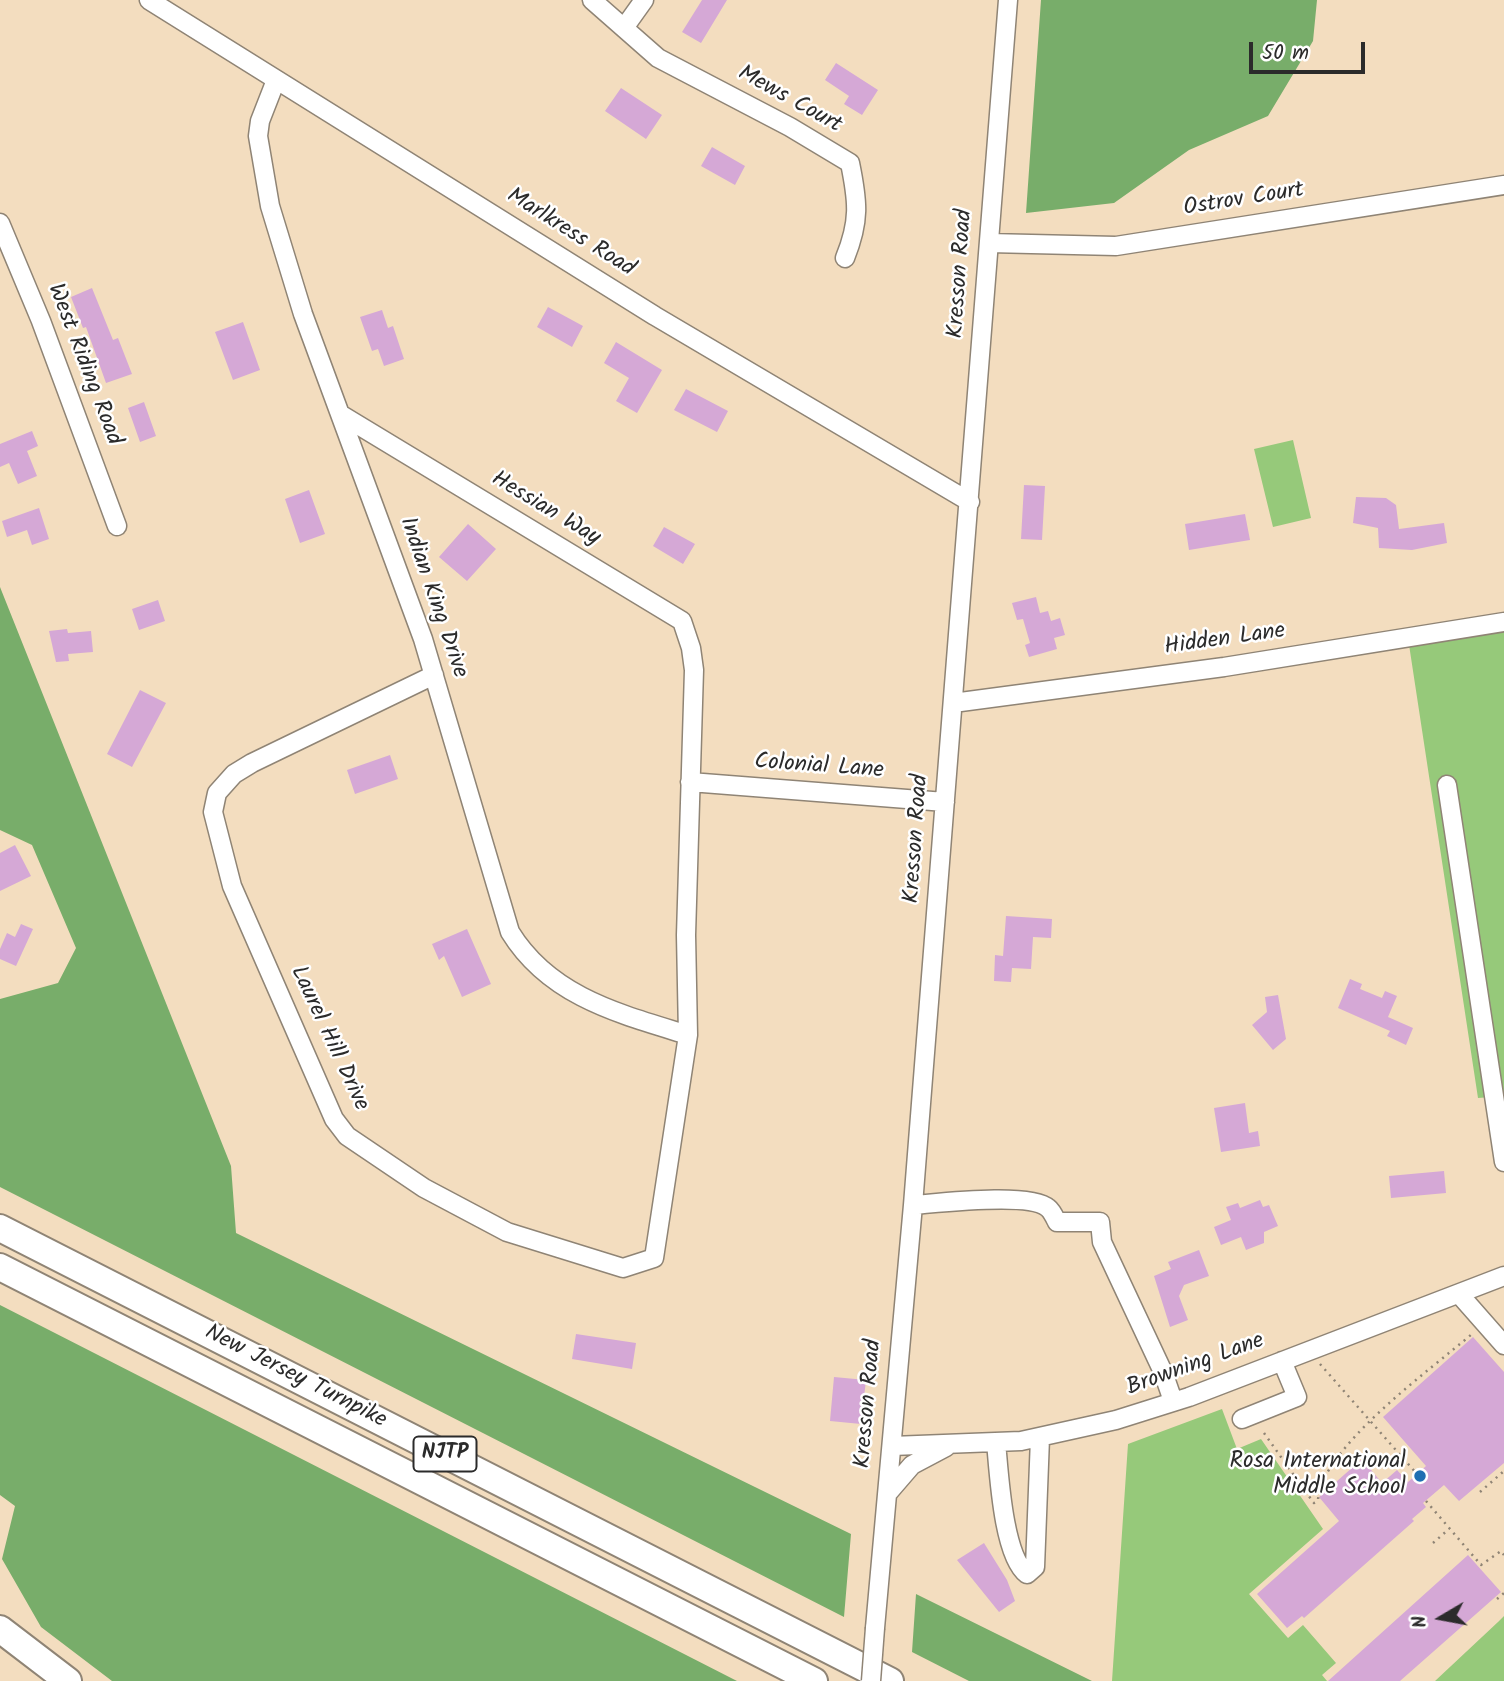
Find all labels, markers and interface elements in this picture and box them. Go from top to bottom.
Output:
scale bar [1252,28,1368,72]
text: 50 m [1262,37,1309,70]
street label: Mews Court [732,61,846,141]
street label: Ostrov Court [1182,178,1306,224]
street label: Marlkress Road [501,184,639,284]
street label: Kresson Road [944,209,980,339]
street label: West Riding Road [40,280,126,450]
street label: Hessian Way [485,467,605,553]
street label: Indian King Drive [392,514,472,682]
street label: Hidden Lane [1163,619,1287,663]
street label: Colonial Lane [753,750,885,786]
street label: Kresson Road [900,774,936,904]
street label: Laurel Hill Drive [282,962,374,1116]
street label: New Jersey Turnpike [199,1320,391,1436]
street label: Browning Lane [1124,1328,1268,1404]
street label: Kresson Road [851,1338,889,1470]
road number: NJTP [414,1436,476,1472]
place label: Rosa International Middle School [1230,1449,1406,1503]
marker: Rosa International Middle School [1412,1468,1428,1484]
north arrow [1406,1583,1476,1653]
text: N [1405,1613,1436,1630]

